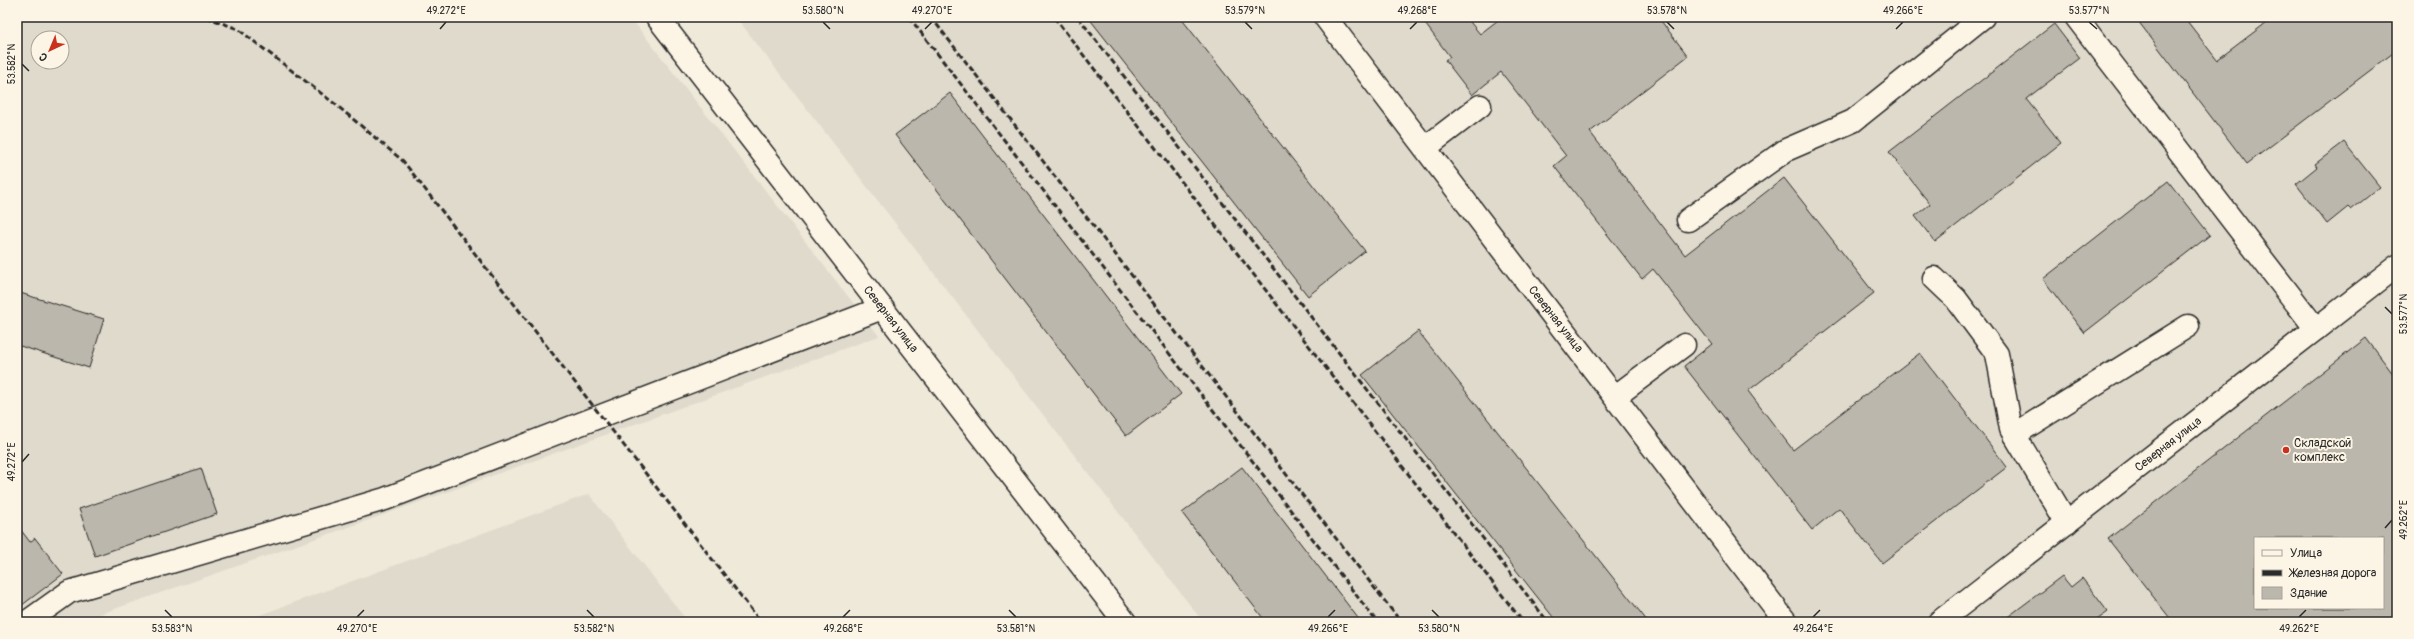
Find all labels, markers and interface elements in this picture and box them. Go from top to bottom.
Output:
text: 49.272°E [426,5,466,17]
text: 53.580°N [802,5,844,17]
text: 49.270°E [912,5,952,17]
text: 53.579°N [1225,5,1265,17]
text: 49.268°E [1397,5,1437,17]
text: 53.578°N [1647,5,1687,17]
text: 49.266°E [1883,5,1923,17]
text: 53.577°N [2069,5,2109,17]
north arrow [30,30,70,70]
text: 53.582°N [6,44,18,84]
text: С [36,50,50,64]
street label: Северная улица [860,283,922,356]
street label: Северная улица [1525,283,1587,356]
text: 53.577°N [2398,294,2410,334]
street label: Северная улица [2132,413,2205,475]
place label: Складской комплекс [2294,436,2351,465]
text: 49.272°E [6,442,18,482]
marker: Складской комплекс [2281,445,2291,455]
text: 49.262°E [2398,500,2410,540]
legend [2254,537,2384,609]
text: Улица [2290,546,2322,561]
text: Железная дорога [2288,566,2377,581]
text: Здание [2290,586,2327,601]
text: 53.583°N [152,623,192,635]
text: 49.270°E [337,623,377,635]
text: 53.582°N [574,623,614,635]
text: 49.268°E [823,623,863,635]
text: 53.581°N [997,623,1036,635]
text: 49.266°E [1308,623,1348,635]
text: 53.580°N [1418,623,1460,635]
text: 49.264°E [1793,623,1833,635]
text: 49.262°E [2279,623,2319,635]

